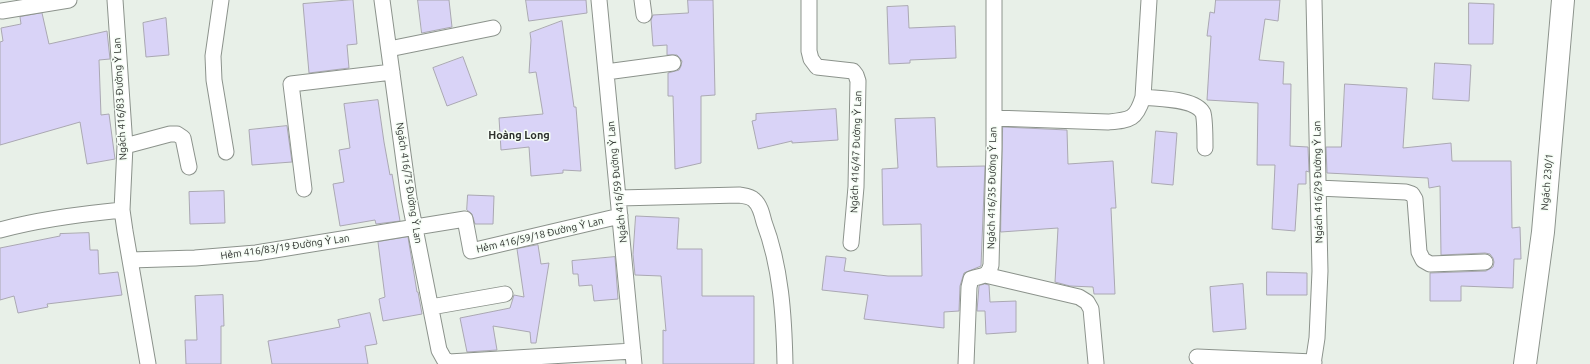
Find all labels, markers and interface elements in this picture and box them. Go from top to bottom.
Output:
street label: Ngách 416/83 Đường Ỷ Lan [111,38,129,160]
street label: Ngách 416/47 Đường Ỷ Lan [848,91,864,213]
street label: Ngách 416/59 Đường Ỷ Lan [605,120,629,244]
street label: Ngách 416/29 Đường Ỷ Lan [1311,121,1325,243]
street label: Ngách 416/75 Đường Ỷ Lan [393,122,425,244]
street label: Ngách 416/35 Đường Ỷ Lan [985,127,999,249]
district label: Hoàng Long [488,128,550,142]
street label: Ngách 230/1 [1539,153,1555,211]
street label: Hẻm 416/59/18 Đường Ỷ Lan [475,215,605,255]
street label: Hẻm 416/83/19 Đường Ỷ Lan [220,232,350,262]

